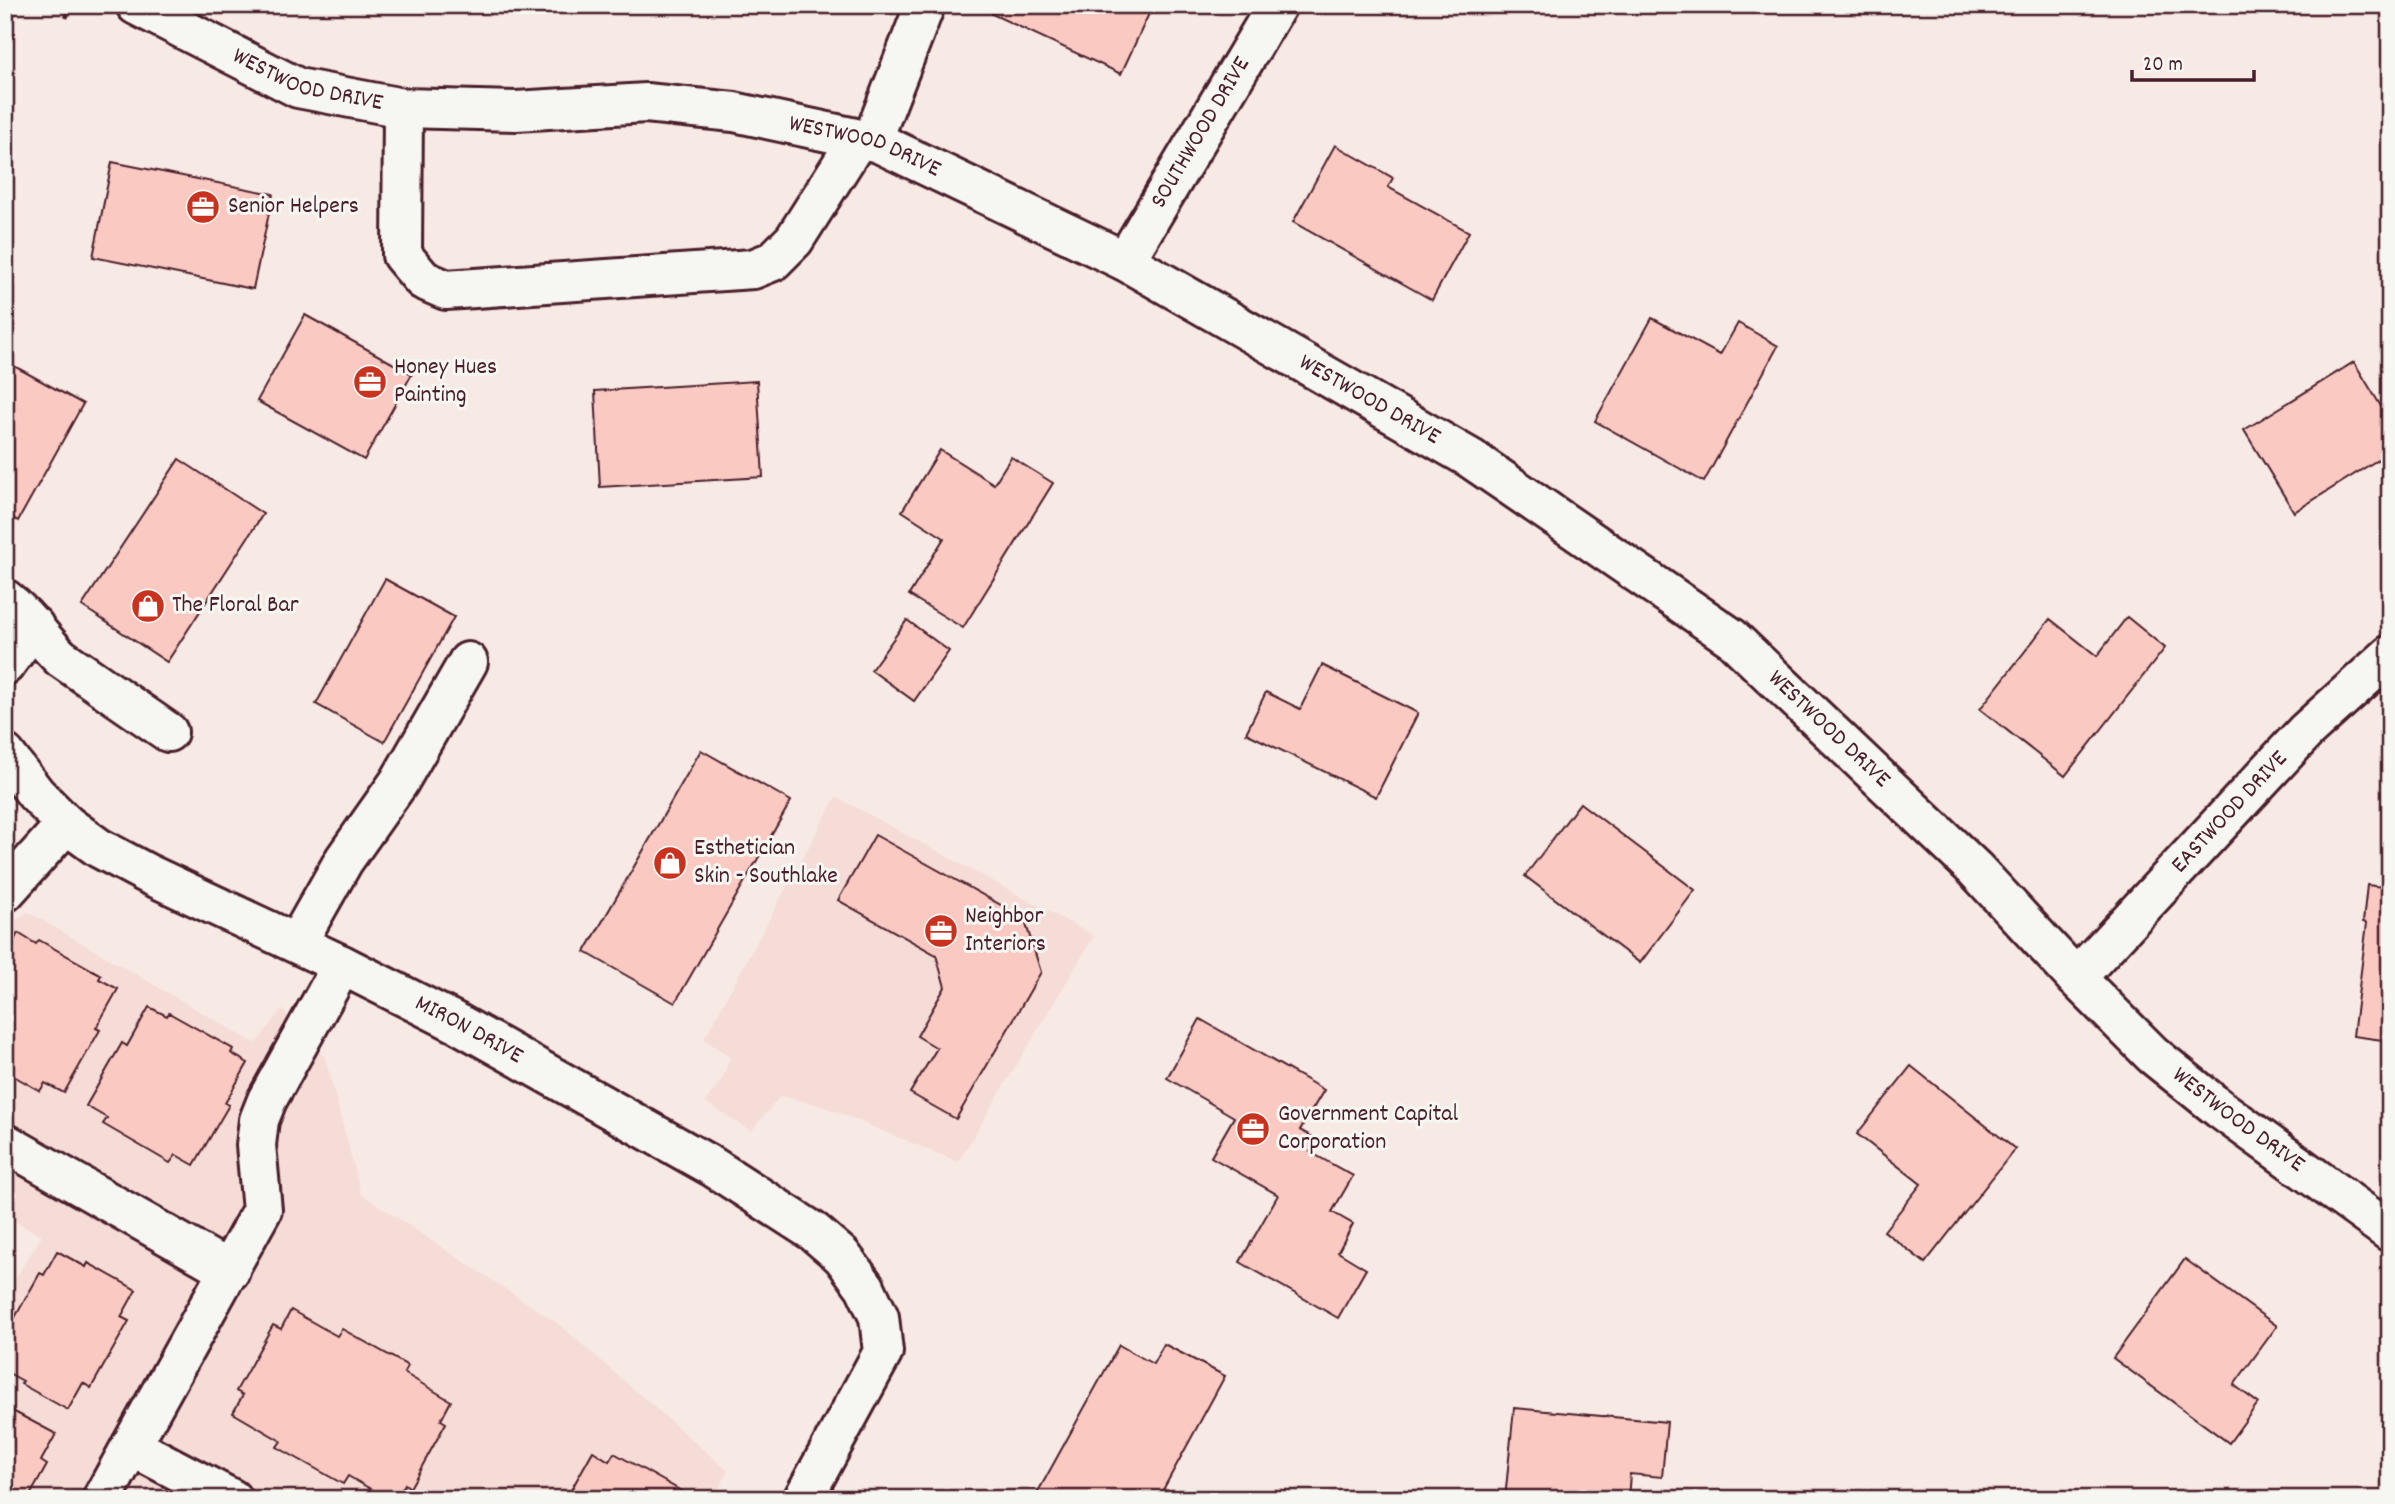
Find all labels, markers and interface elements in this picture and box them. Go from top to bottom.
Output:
scale bar [2132,38,2255,82]
street label: WESTWOOD DRIVE [226,40,386,121]
street label: SOUTHWOOD DRIVE [1143,51,1259,215]
text: 20 m [2143,51,2183,81]
street label: WESTWOOD DRIVE [785,107,946,187]
office icon: Senior Helpers [184,188,222,226]
place label: Senior Helpers [228,190,359,224]
street label: WESTWOOD DRIVE [1292,346,1446,454]
place label: Honey Hues Painting [394,351,497,413]
office icon: Honey Hues Painting [351,363,389,401]
shop icon: The Floral Bar [129,587,167,625]
place label: The Floral Bar [172,589,299,623]
street label: WESTWOOD DRIVE [1759,663,1898,797]
street label: EASTWOOD DRIVE [2164,743,2296,882]
place label: Esthetician Skin - Southlake [694,832,838,894]
shop icon: Esthetician Skin - Southlake [651,844,689,882]
place label: Neighbor Interiors [965,900,1046,962]
office icon: Neighbor Interiors [922,912,960,950]
street label: MIRON DRIVE [409,987,529,1074]
street label: WESTWOOD DRIVE [2164,1059,2311,1182]
place label: Government Capital Corporation [1278,1098,1459,1160]
office icon: Government Capital Corporation [1234,1110,1272,1148]

